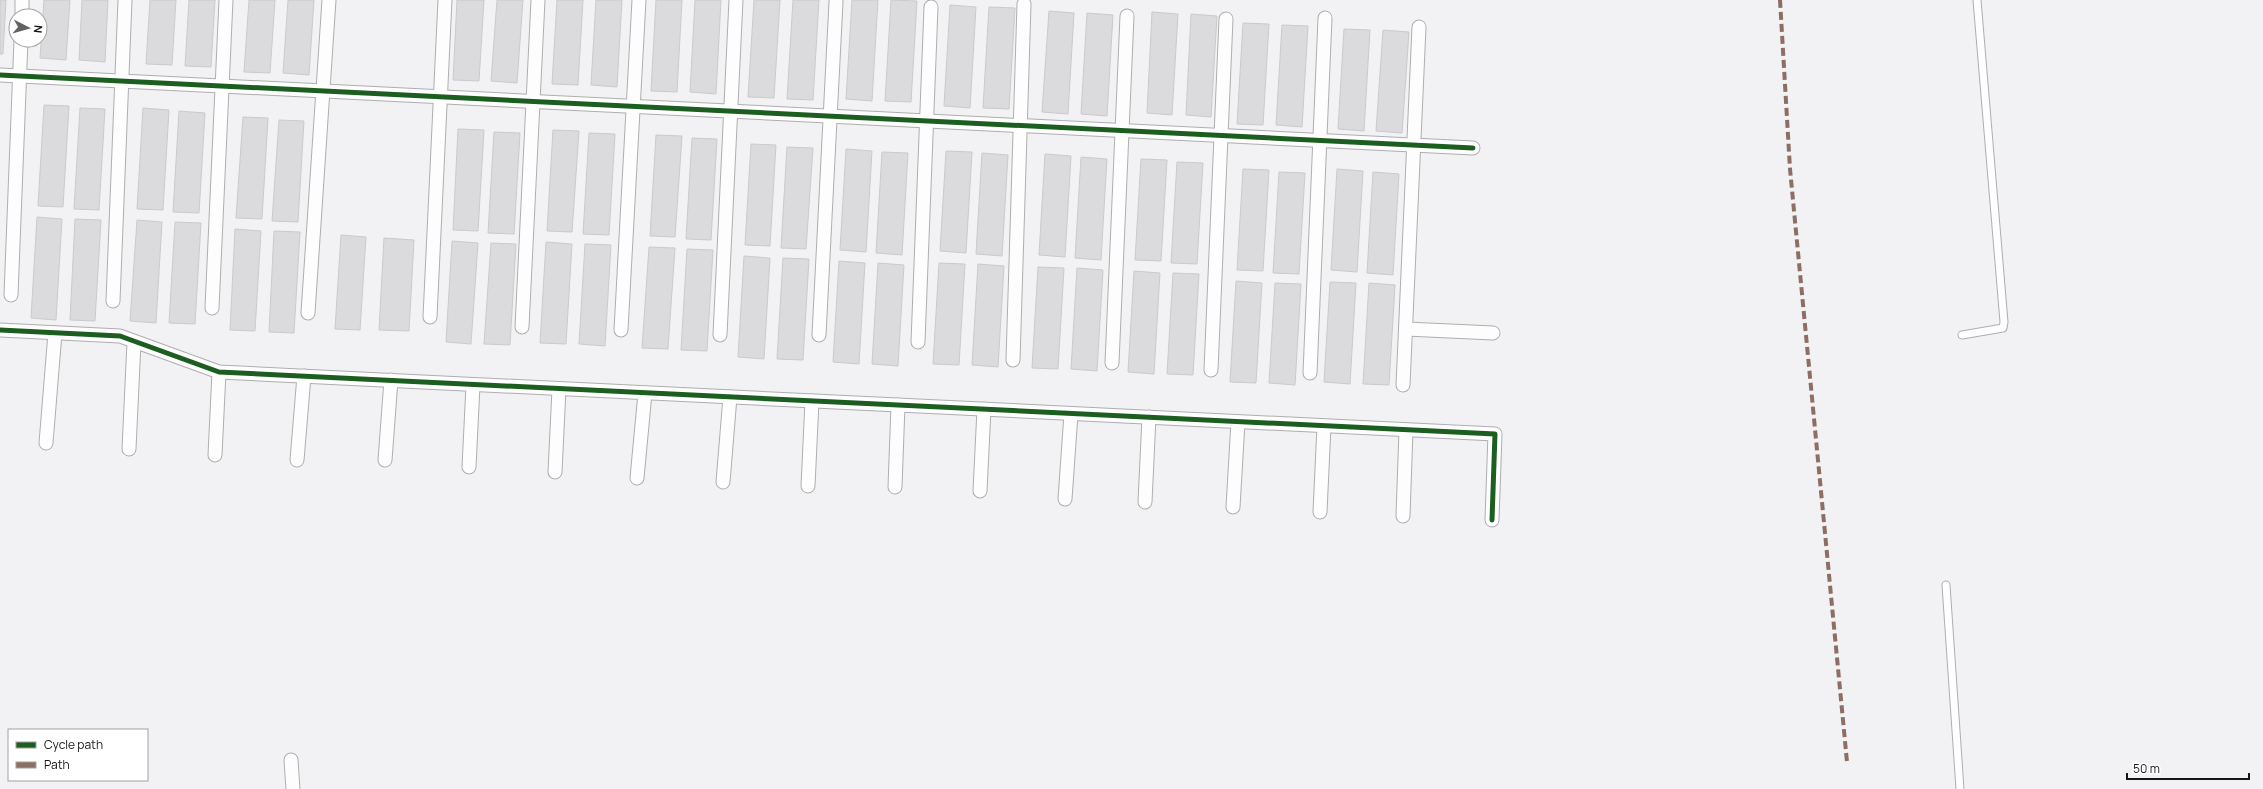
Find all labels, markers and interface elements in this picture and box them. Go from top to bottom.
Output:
north arrow [8,8,48,48]
text: N [31,24,46,34]
legend [8,729,148,781]
text: Cycle path [44,736,103,753]
scale bar [2127,755,2249,781]
text: Path [44,756,70,773]
text: 50 m [2133,760,2160,777]

